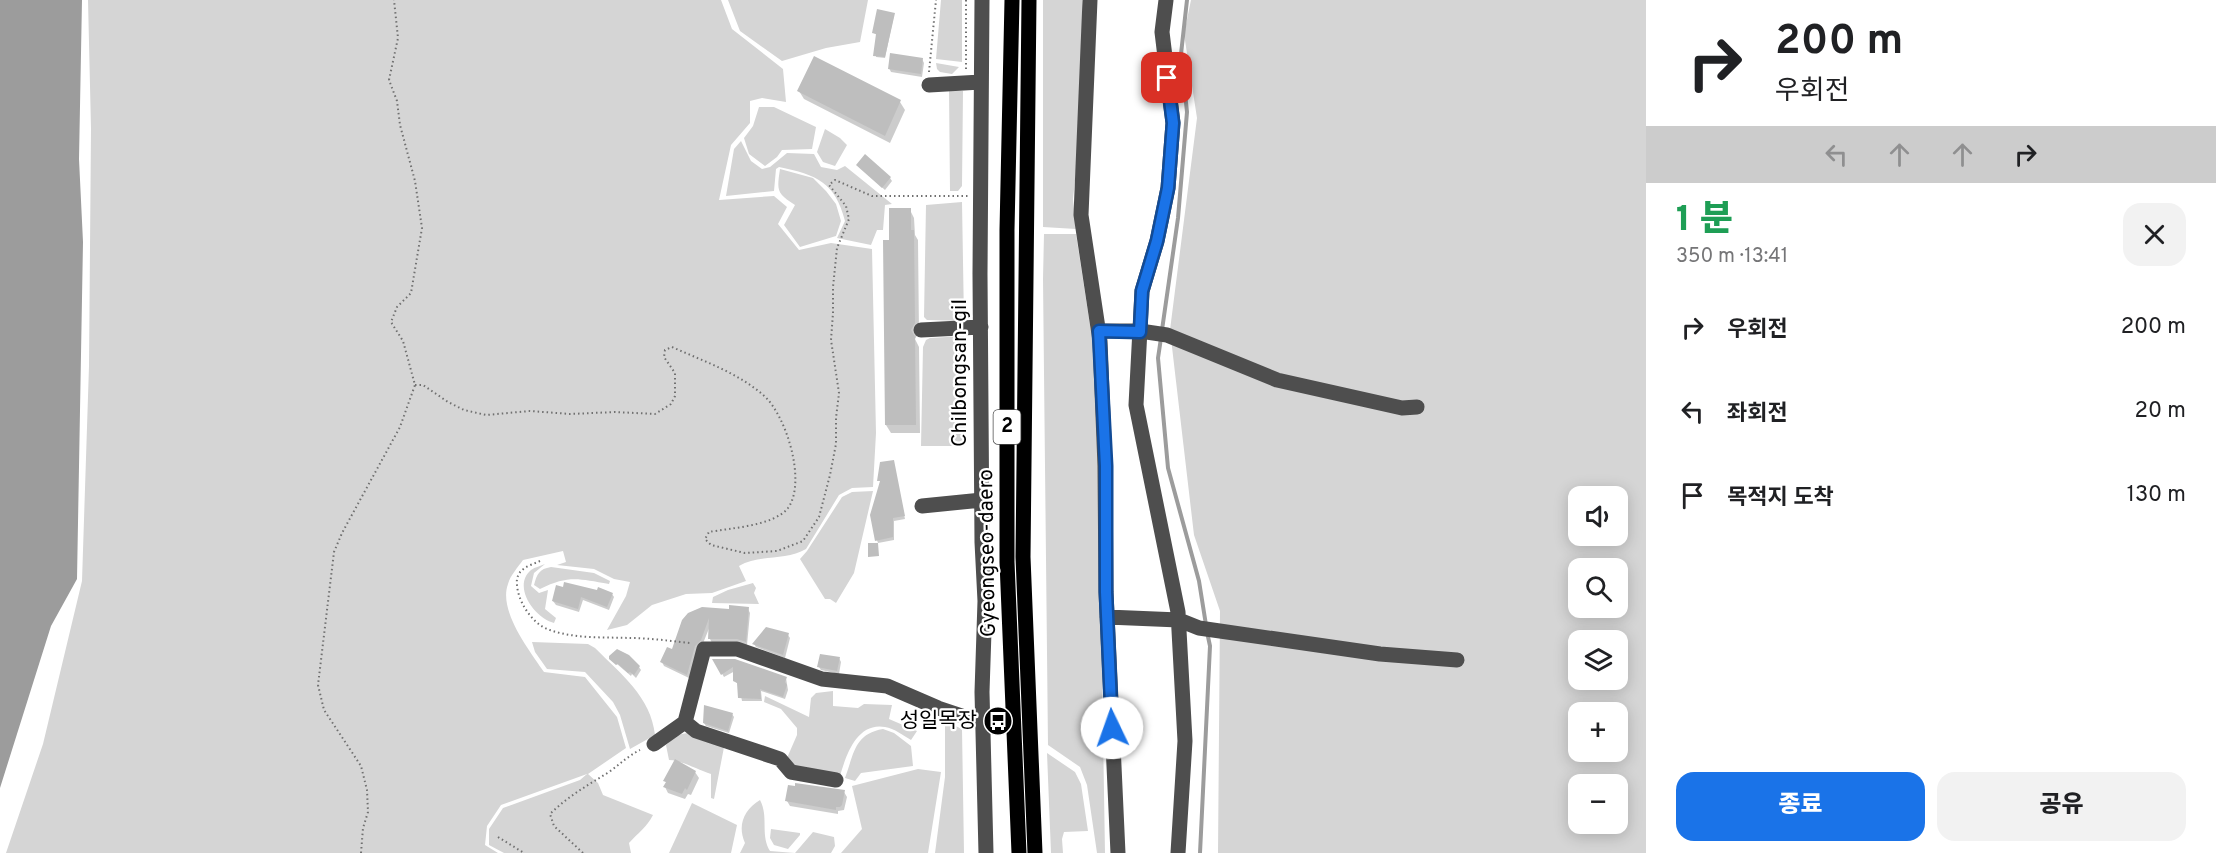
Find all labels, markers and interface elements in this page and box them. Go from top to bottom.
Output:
text: 200 m [1775,16,1903,69]
icon: right [1676,24,1754,102]
pin [1141,52,1192,103]
icon: arrive [1150,61,1183,94]
text: 우회전 [1775,75,1850,109]
icon: left [1820,138,1853,171]
icon: ahead [1883,138,1916,171]
icon: ahead [1946,138,1979,171]
icon: right [2009,138,2042,171]
text: 1 분 [1676,198,1733,244]
button: close [2123,203,2186,266]
text: 350 m · 13:41 [1676,244,1788,270]
street label: Chilbongsan-gil [947,299,974,447]
icon: right [1676,311,1709,344]
text: 200 m [2121,314,2186,341]
text: 우회전 [1727,317,1788,344]
icon: left [1676,395,1709,428]
text: 20 m [2135,398,2186,425]
text: 좌회전 [1727,401,1788,428]
road number: 2 [994,410,1020,444]
street label: Gyeongseo-daero [973,469,1003,637]
icon: arrive [1676,479,1709,512]
text: 130 m [2127,482,2186,509]
text: 목적지 도착 [1727,485,1834,512]
map controls [1568,486,1628,834]
button: sound [1568,486,1628,546]
button: search [1568,558,1628,618]
button: layers [1568,630,1628,690]
position arrow [1080,696,1144,760]
button: + [1568,702,1628,762]
bus stop icon: 성일목장 [982,705,1014,737]
place label: 성일목장 [900,708,977,735]
button: 종료 [1676,772,1925,841]
button: 공유 [1937,772,2186,841]
button: − [1568,774,1628,834]

